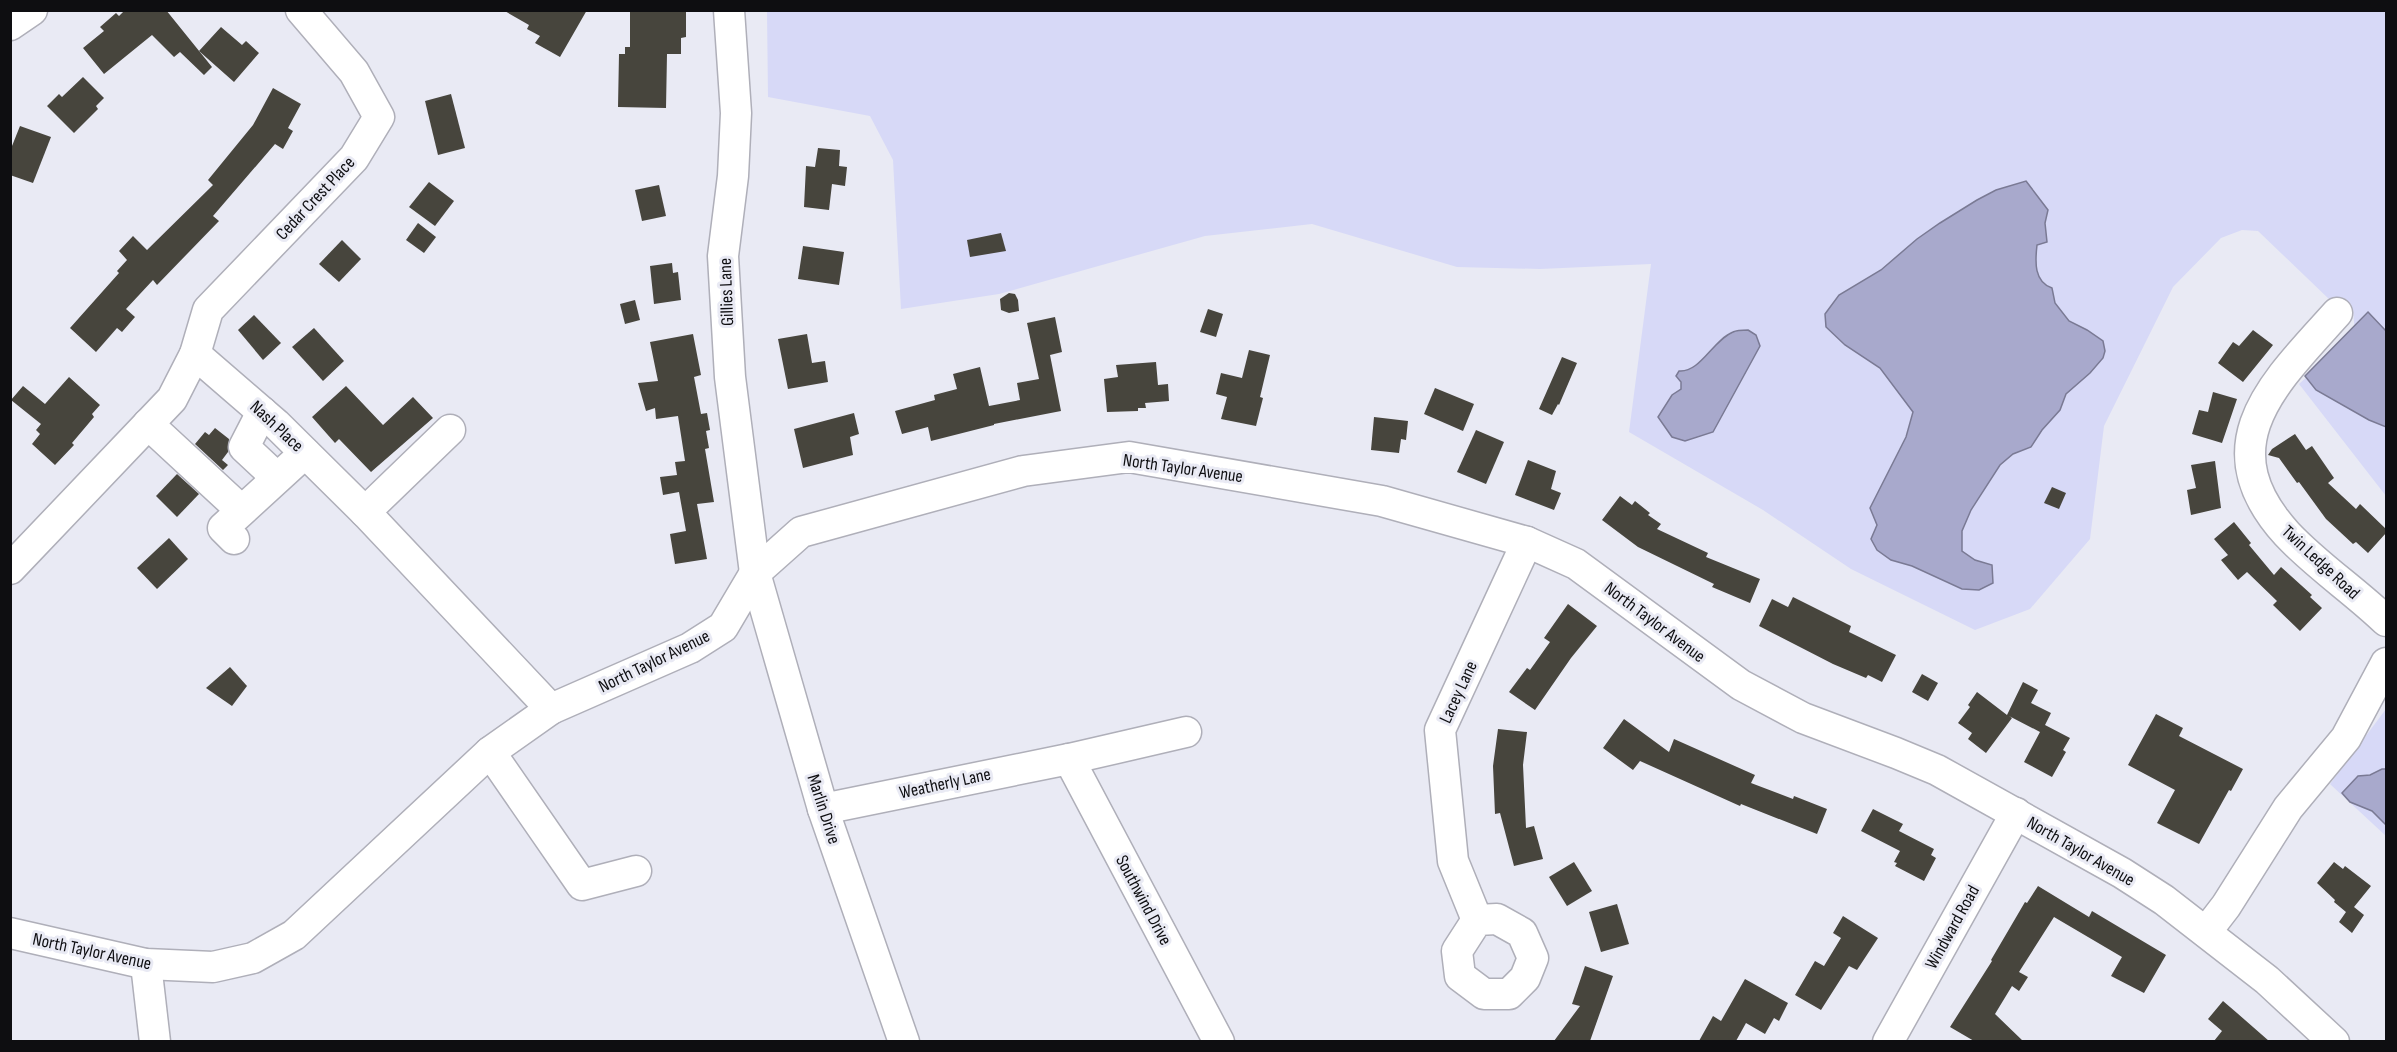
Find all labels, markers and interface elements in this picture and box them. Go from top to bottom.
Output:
street label: Cedar Crest Place [272,152,359,244]
street label: Gillies Lane [715,258,738,326]
street label: Nash Place [246,396,308,456]
street label: North Taylor Avenue [1122,450,1244,487]
street label: Twin Ledge Road [2277,521,2364,604]
street label: North Taylor Avenue [1600,578,1709,667]
street label: North Taylor Avenue [595,626,713,697]
street label: Lacey Lane [1435,658,1482,727]
street label: Weatherly Lane [897,764,993,803]
street label: Marlin Drive [802,772,845,847]
street label: North Taylor Avenue [2023,812,2138,891]
street label: Southwind Drive [1111,852,1176,949]
street label: Windward Road [1921,882,1984,973]
street label: North Taylor Avenue [31,929,153,974]

